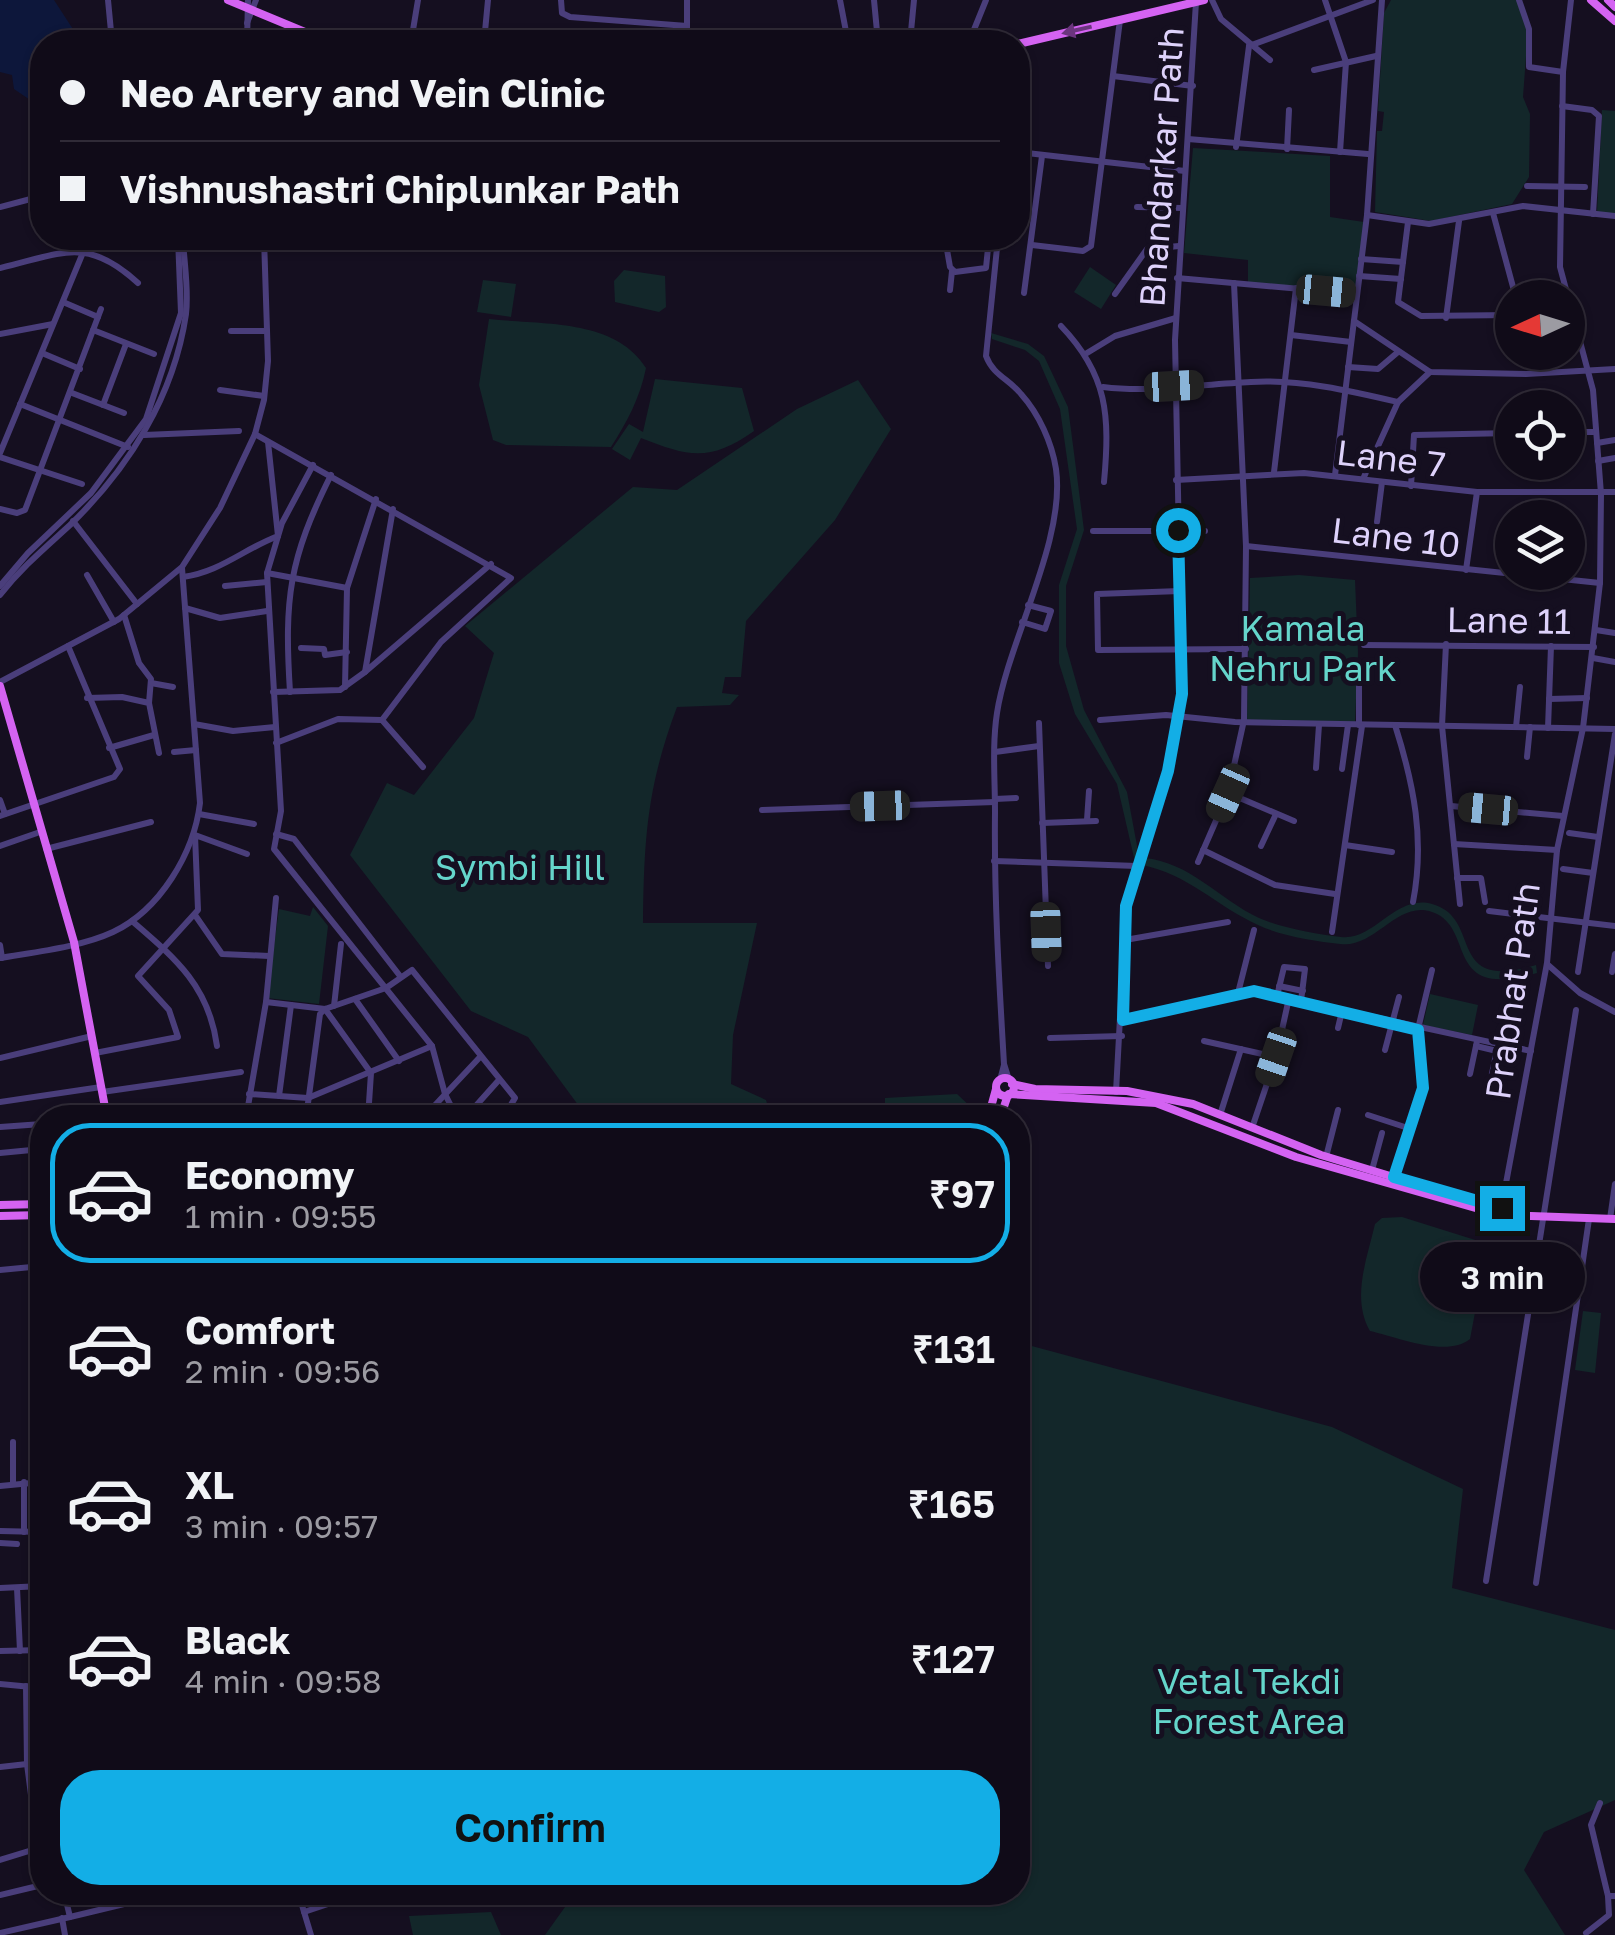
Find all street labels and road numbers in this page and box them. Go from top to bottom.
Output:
street label: Bhandarkar Path [1130,26,1192,308]
street label: Lane 7 [1334,431,1448,485]
street label: Lane 10 [1329,508,1463,566]
street label: Lane 11 [1446,598,1572,642]
street label: Prabhat Path [1476,880,1548,1102]

